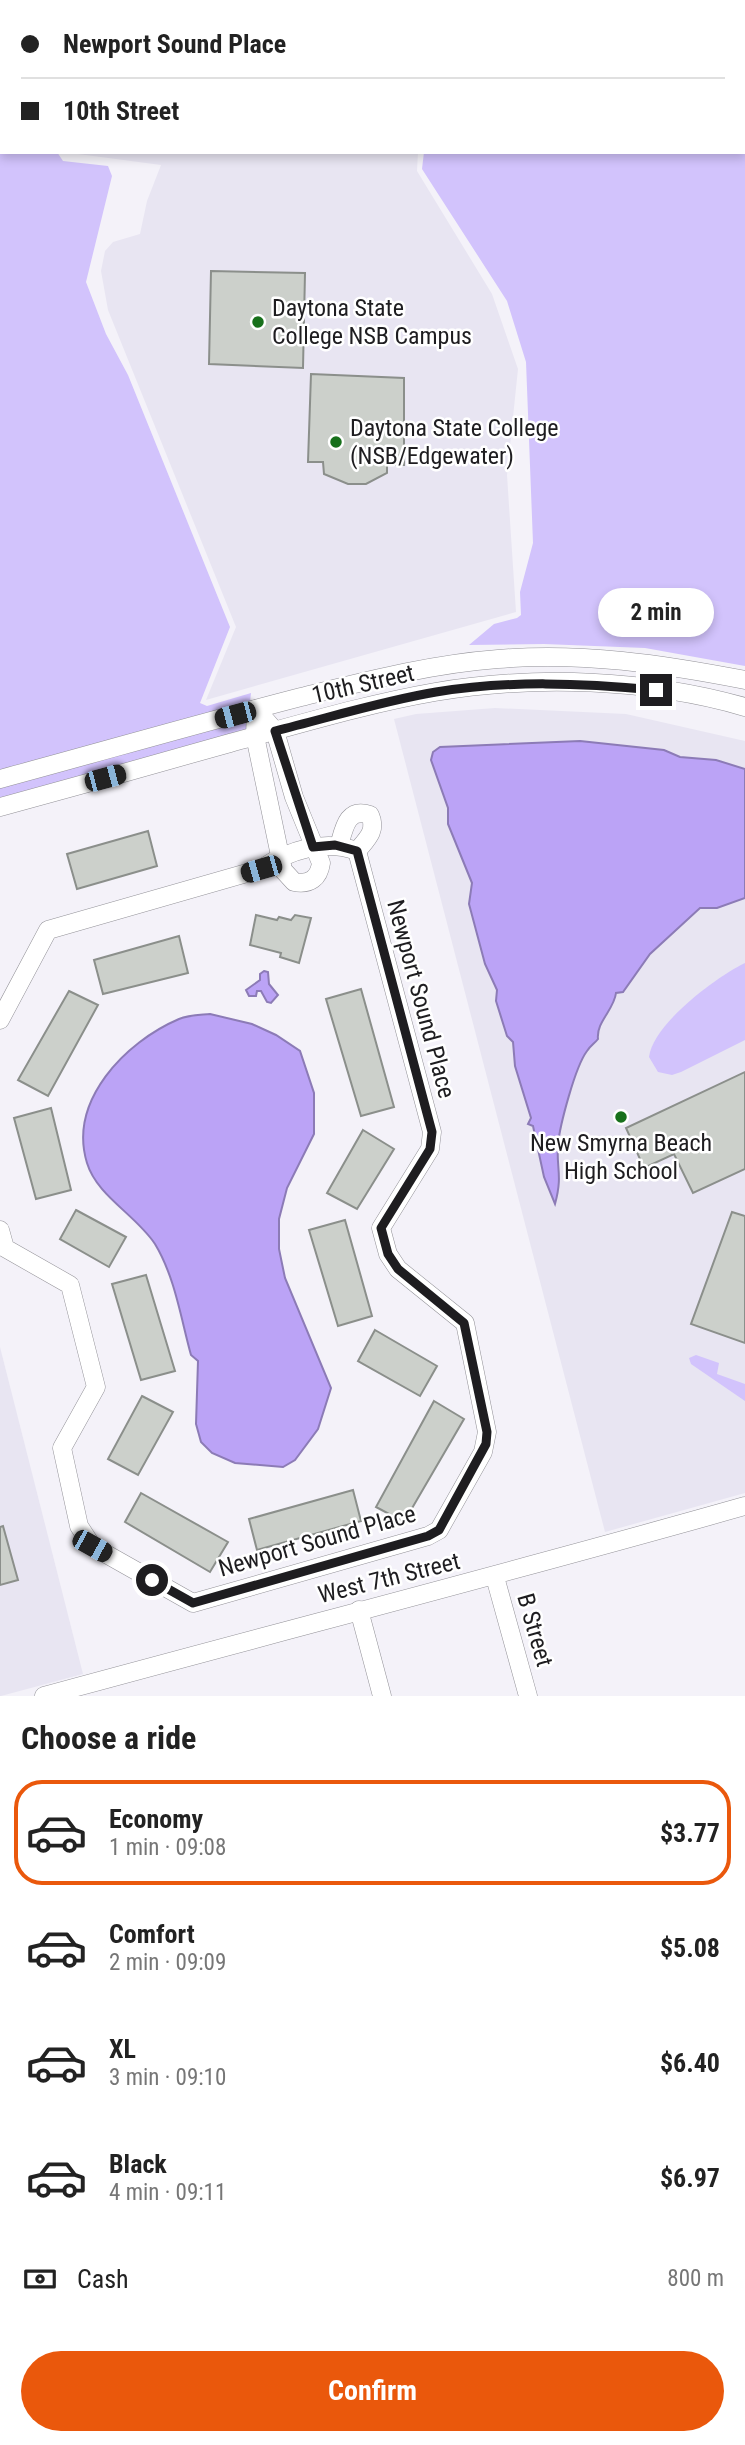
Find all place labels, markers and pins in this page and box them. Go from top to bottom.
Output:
place label: Daytona State College NSB Campus [272,294,472,350]
marker: Daytona State College NSB Campus [250,314,266,330]
place label: Daytona State College (NSB/Edgewater) [350,414,558,470]
marker: Daytona State College (NSB/Edgewater) [328,434,344,450]
marker: New Smyrna Beach High School [613,1109,629,1125]
place label: New Smyrna Beach High School [530,1129,712,1185]

